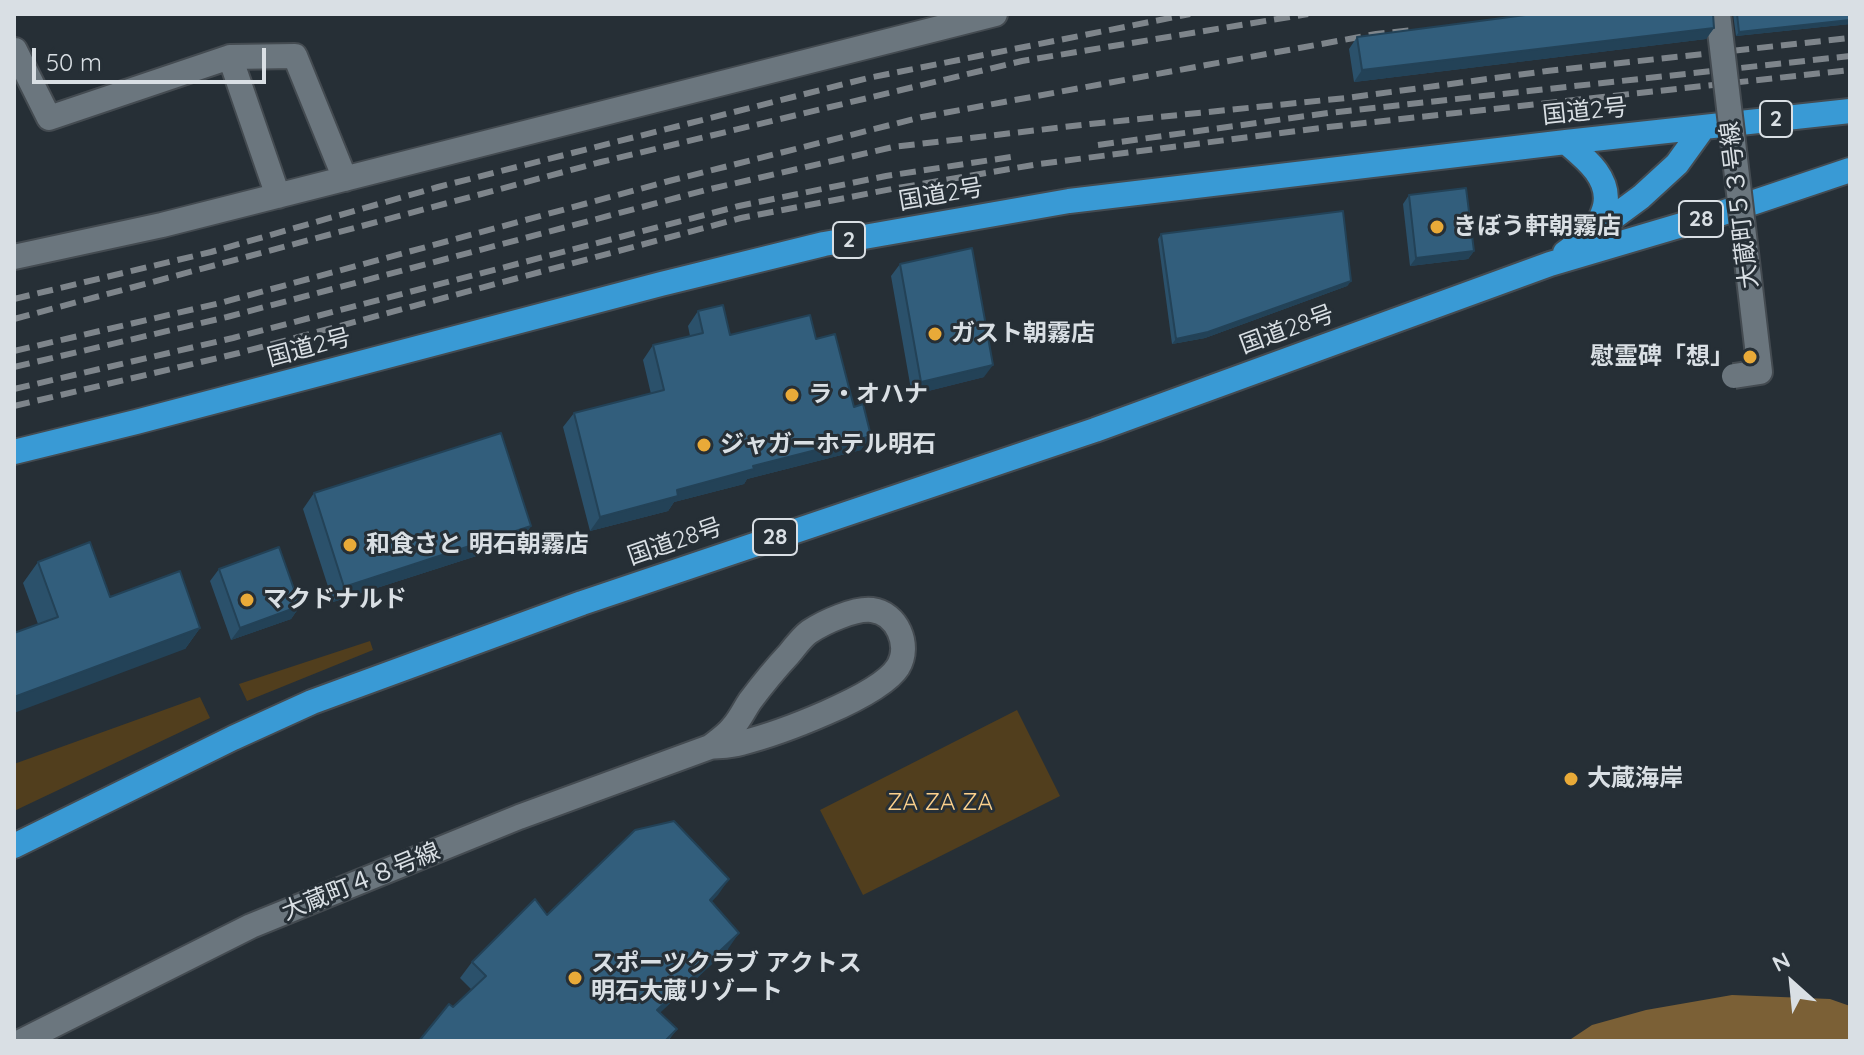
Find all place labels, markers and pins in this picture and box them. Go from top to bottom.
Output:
place label: きぼう軒朝霧店 [1453,213,1621,241]
marker: きぼう軒朝霧店 [1428,218,1446,236]
place label: ガスト朝霧店 [951,320,1095,348]
marker: ガスト朝霧店 [926,325,944,343]
place label: 慰霊碑「想」 [1590,343,1734,371]
marker: 慰霊碑「想」 [1741,348,1759,366]
place label: ラ・オハナ [808,381,928,409]
marker: ラ・オハナ [783,386,801,404]
place label: ジャガーホテル明石 [720,431,936,459]
marker: ジャガーホテル明石 [695,436,713,454]
place label: 和食さと 明石朝霧店 [366,531,589,559]
marker: 和食さと 明石朝霧店 [341,536,359,554]
place label: マクドナルド [263,586,407,614]
marker: マクドナルド [238,591,256,609]
place label: 大蔵海岸 [1587,765,1683,793]
marker: 大蔵海岸 [1562,770,1580,788]
place label: スポーツクラブ アクトス 明石大蔵リゾート [591,950,862,1006]
marker: スポーツクラブ アクトス 明石大蔵リゾート [566,969,584,987]

